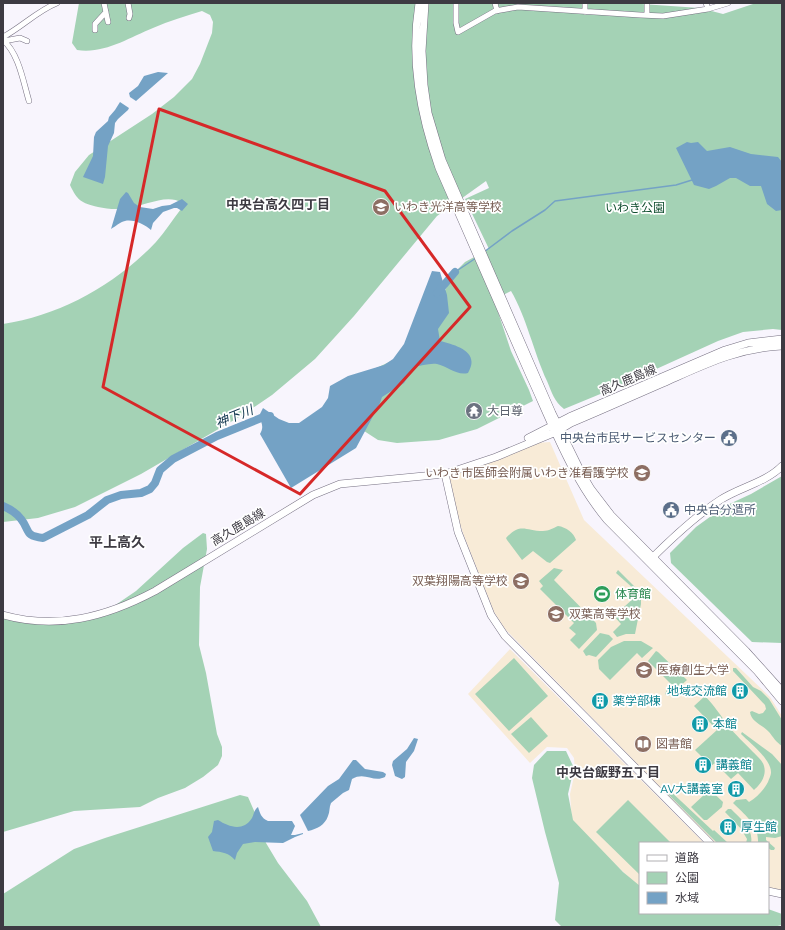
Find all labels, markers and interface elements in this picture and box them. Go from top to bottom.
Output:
district label: 中央台高久四丁目 [226,197,330,211]
school or university icon: いわき光洋高等学校 [371,197,391,217]
place label: いわき光洋高等学校 [394,200,502,213]
park label: いわき公園 [605,201,665,214]
street label: 高久鹿島線 [598,362,658,397]
water label: 神下川 [213,401,257,430]
temple icon: 大日尊 [464,401,484,421]
place label: 大日尊 [487,404,523,417]
public building icon: 中央台市民サービスセンター [719,428,739,448]
place label: 中央台市民サービスセンター [560,431,716,444]
school or university icon: いわき市医師会附属いわき准看護学校 [632,463,652,483]
place label: いわき市医師会附属いわき准看護学校 [425,466,629,479]
public building icon: 中央台分遣所 [661,500,681,520]
place label: 中央台分遣所 [684,503,756,516]
street label: 高久鹿島線 [209,506,267,548]
district label: 平上高久 [89,534,145,550]
school or university icon: 双葉翔陽高等学校 [511,571,531,591]
place label: 双葉翔陽高等学校 [412,574,508,587]
sports icon: 体育館 [592,584,612,604]
place label: 体育館 [615,587,651,600]
school or university icon: 双葉高等学校 [546,604,566,624]
place label: 双葉高等学校 [569,607,641,620]
school or university icon: 医療創生大学 [634,660,654,680]
place label: 医療創生大学 [657,663,729,676]
building icon: 地域交流館 [730,681,750,701]
place label: 地域交流館 [667,684,727,697]
building icon: 薬学部棟 [590,691,610,711]
place label: 薬学部棟 [613,694,661,707]
building icon: 本館 [690,714,710,734]
place label: 本館 [713,717,737,730]
library icon: 図書館 [633,734,653,754]
place label: 図書館 [656,737,692,750]
building icon: 講義館 [693,755,713,775]
place label: 講義館 [716,758,752,771]
district label: 中央台飯野五丁目 [556,765,660,779]
building icon: AV大講義室 [726,779,746,799]
place label: AV大講義室 [660,782,723,795]
building icon: 厚生館 [718,817,738,837]
place label: 厚生館 [741,820,777,833]
legend [639,842,769,914]
text: 道路 [675,851,699,864]
text: 公園 [675,871,699,884]
text: 水域 [675,891,699,904]

